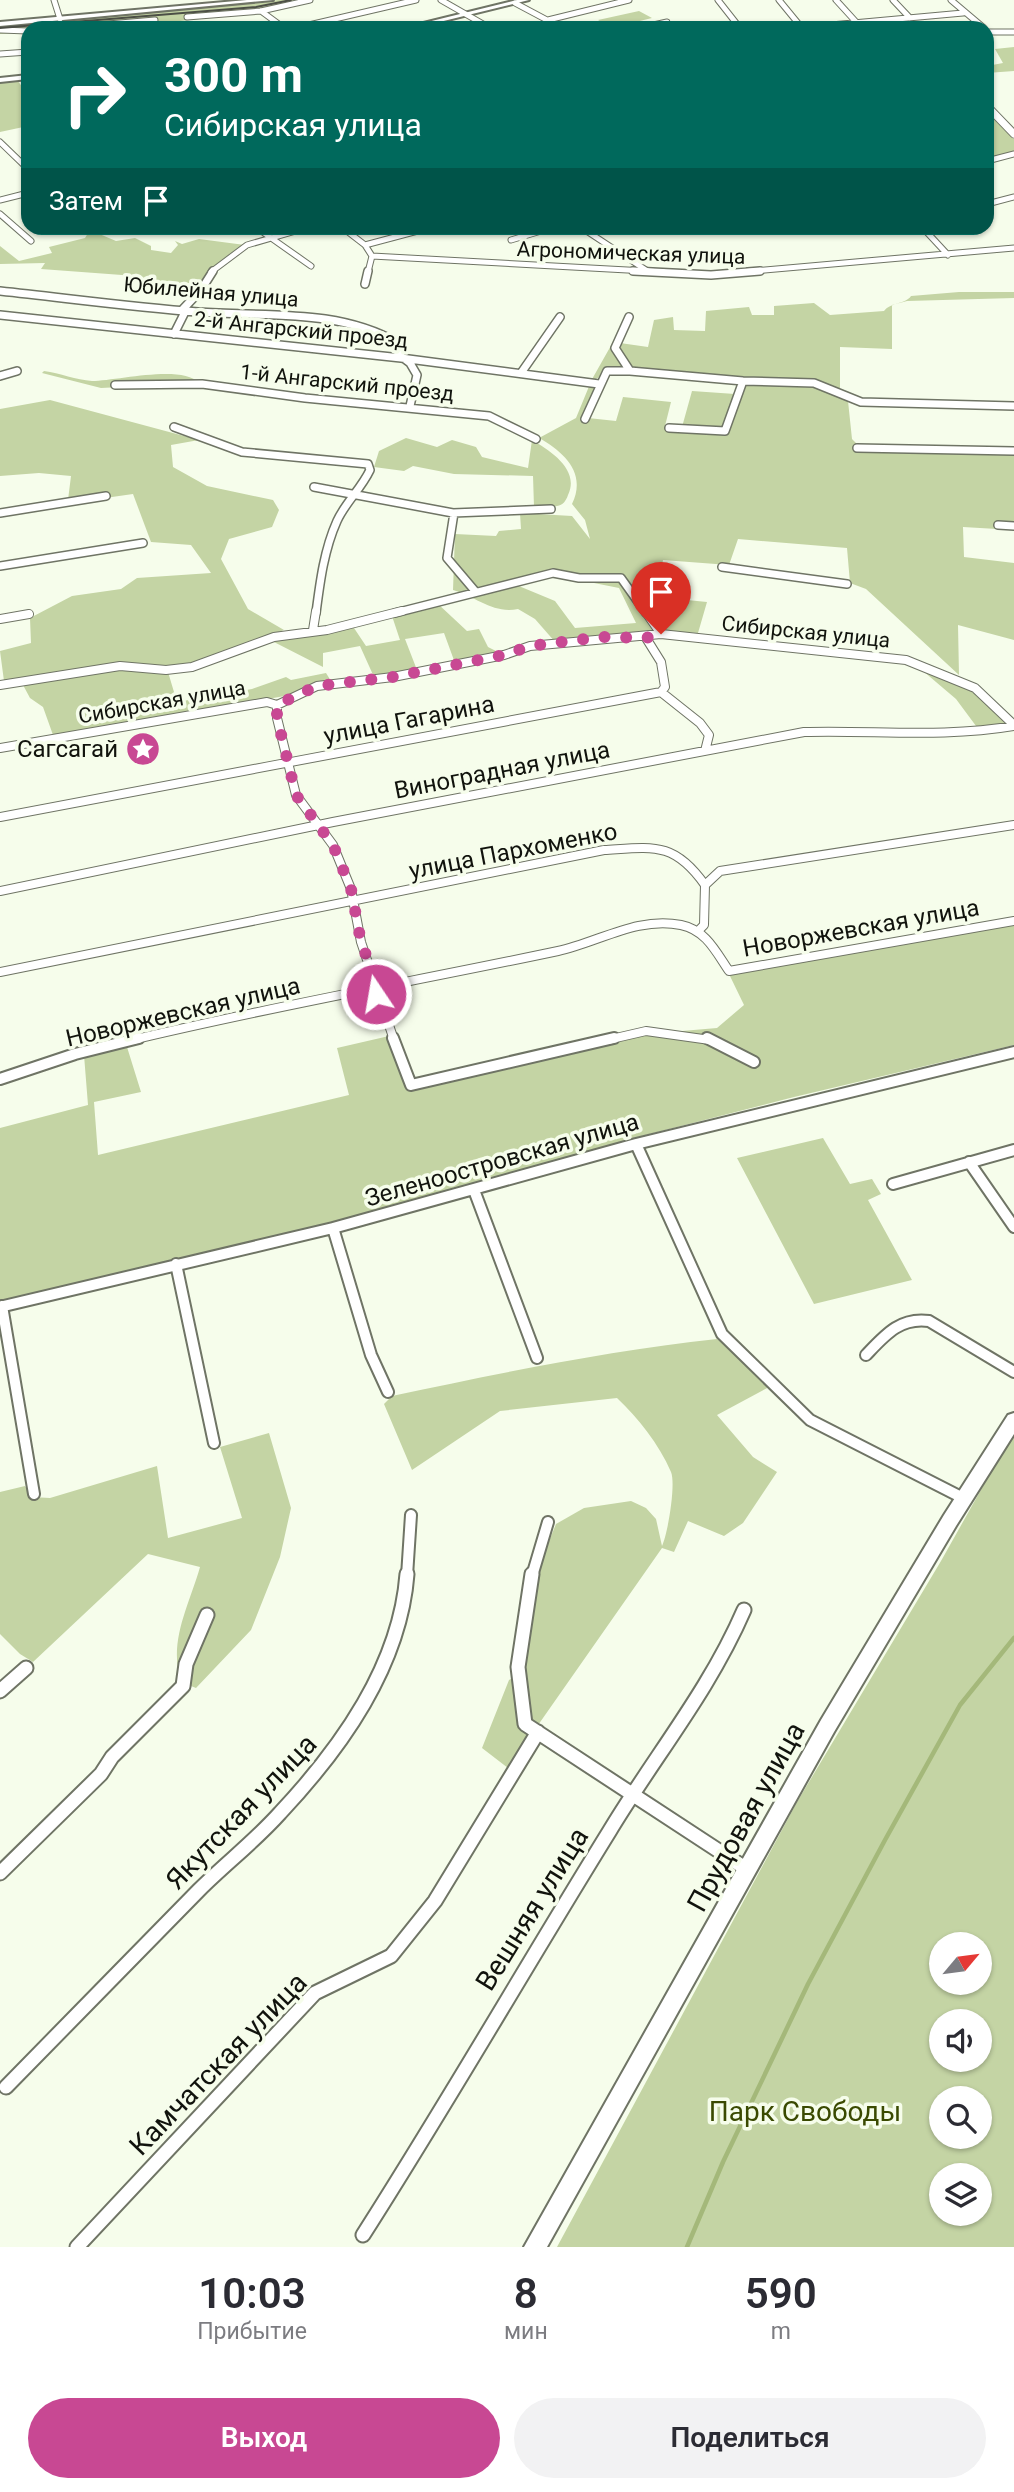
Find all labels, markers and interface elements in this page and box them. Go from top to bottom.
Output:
text: 300 m [164,47,303,104]
icon: right [49,49,140,140]
text: Сибирская улица [164,106,422,144]
icon: arrive [137,182,175,220]
text: Затем [49,186,123,216]
street label: Агрономическая улица [516,237,746,269]
street label: Юбилейная улица [122,272,300,312]
street label: 2-й Ангарский проезд [193,307,409,353]
street label: 1-й Ангарский проезд [239,360,455,406]
pin [631,562,691,634]
icon: arrive [642,573,680,611]
street label: Сибирская улица [721,611,891,653]
street label: Сибирская улица [77,675,247,729]
street label: улица Гагарина [321,690,497,750]
place icon: Сагсагай [124,730,162,768]
place label: Сагсагай [17,735,118,763]
street label: Виноградная улица [392,735,612,805]
street label: улица Пархоменко [407,817,619,885]
street label: Новоржевская улица [741,893,981,963]
position arrow [339,957,413,1031]
street label: Новоржевская улица [63,971,303,1053]
street label: Зеленоостровская улица [362,1107,642,1213]
street label: Прудовая улица [680,1717,812,1917]
street label: Якутская улица [159,1728,323,1896]
street label: Вешняя улица [469,1822,595,1996]
north arrow [929,1932,992,1995]
map controls [929,1932,992,2226]
street label: Камчатская улица [122,1966,314,2162]
button: sound [929,2009,992,2072]
button: search [929,2086,992,2149]
park label: Парк Свободы [709,2095,901,2128]
button: layers [929,2163,992,2226]
text: 10:03 [198,2269,306,2318]
text: 8 [514,2269,538,2318]
text: 590 [745,2269,817,2318]
text: Прибытие [197,2318,307,2345]
text: мин [504,2318,548,2345]
text: m [771,2318,791,2345]
button: Выход [28,2398,500,2478]
button: Поделиться [514,2398,986,2478]

